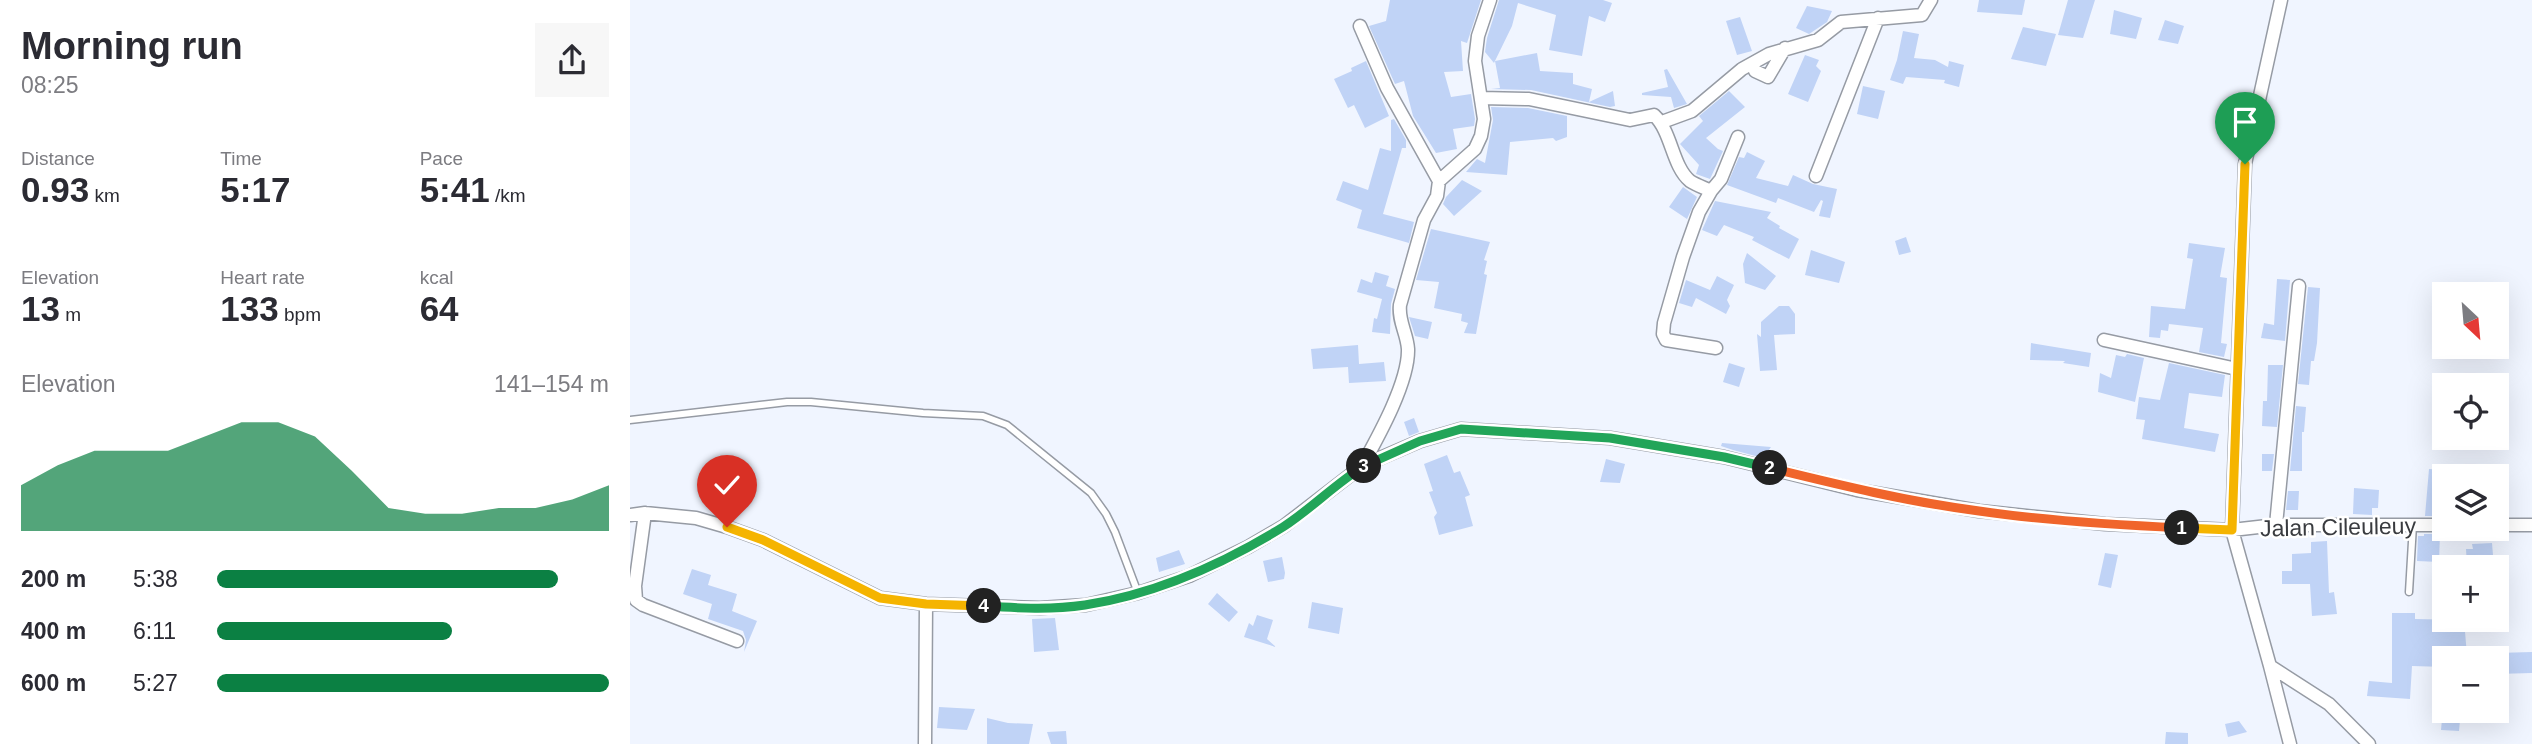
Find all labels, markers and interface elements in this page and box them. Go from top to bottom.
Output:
button: share [535,23,609,97]
text: Morning run [21,25,243,67]
text: 08:25 [21,72,79,98]
pin [2215,92,2275,164]
icon: arrive [2226,103,2264,141]
text: Distance [21,148,95,169]
text: Time [220,148,262,169]
text: Pace [420,148,463,169]
text: 0.93 [21,170,89,209]
text: 5:17 [220,170,290,209]
text: 5:41 [420,170,490,209]
text: km [89,185,120,206]
text: /km [490,185,526,206]
text: Elevation [21,267,99,288]
text: Heart rate [220,267,305,288]
text: kcal [420,267,453,288]
north arrow [2432,282,2510,359]
map controls [2432,282,2509,723]
text: 13 [21,289,60,328]
text: 133 [220,289,279,328]
text: 64 [420,289,459,328]
text: m [60,304,81,325]
text: bpm [279,304,321,325]
text: Elevation [21,371,116,397]
text: 141–154 m [494,371,609,397]
button: locate [2432,373,2509,450]
pin: 3 [1346,448,1382,484]
pin: 2 [1752,450,1788,486]
pin [697,455,757,527]
text: 3 [1358,455,1369,476]
text: 2 [1764,457,1775,478]
button: layers [2432,464,2509,541]
icon: check [708,466,746,504]
pin: 1 [2164,510,2200,546]
street label: Jalan Cileuleuy [2260,513,2417,541]
text: 1 [2176,517,2187,538]
button: + [2432,555,2509,632]
text: 200 m [21,566,86,592]
text: 5:38 [133,566,178,592]
pin: 4 [966,588,1002,624]
text: 4 [978,595,989,616]
text: 400 m [21,618,86,644]
text: 6:11 [133,618,176,644]
button: − [2432,646,2509,723]
text: 600 m [21,670,86,696]
text: 5:27 [133,670,178,696]

